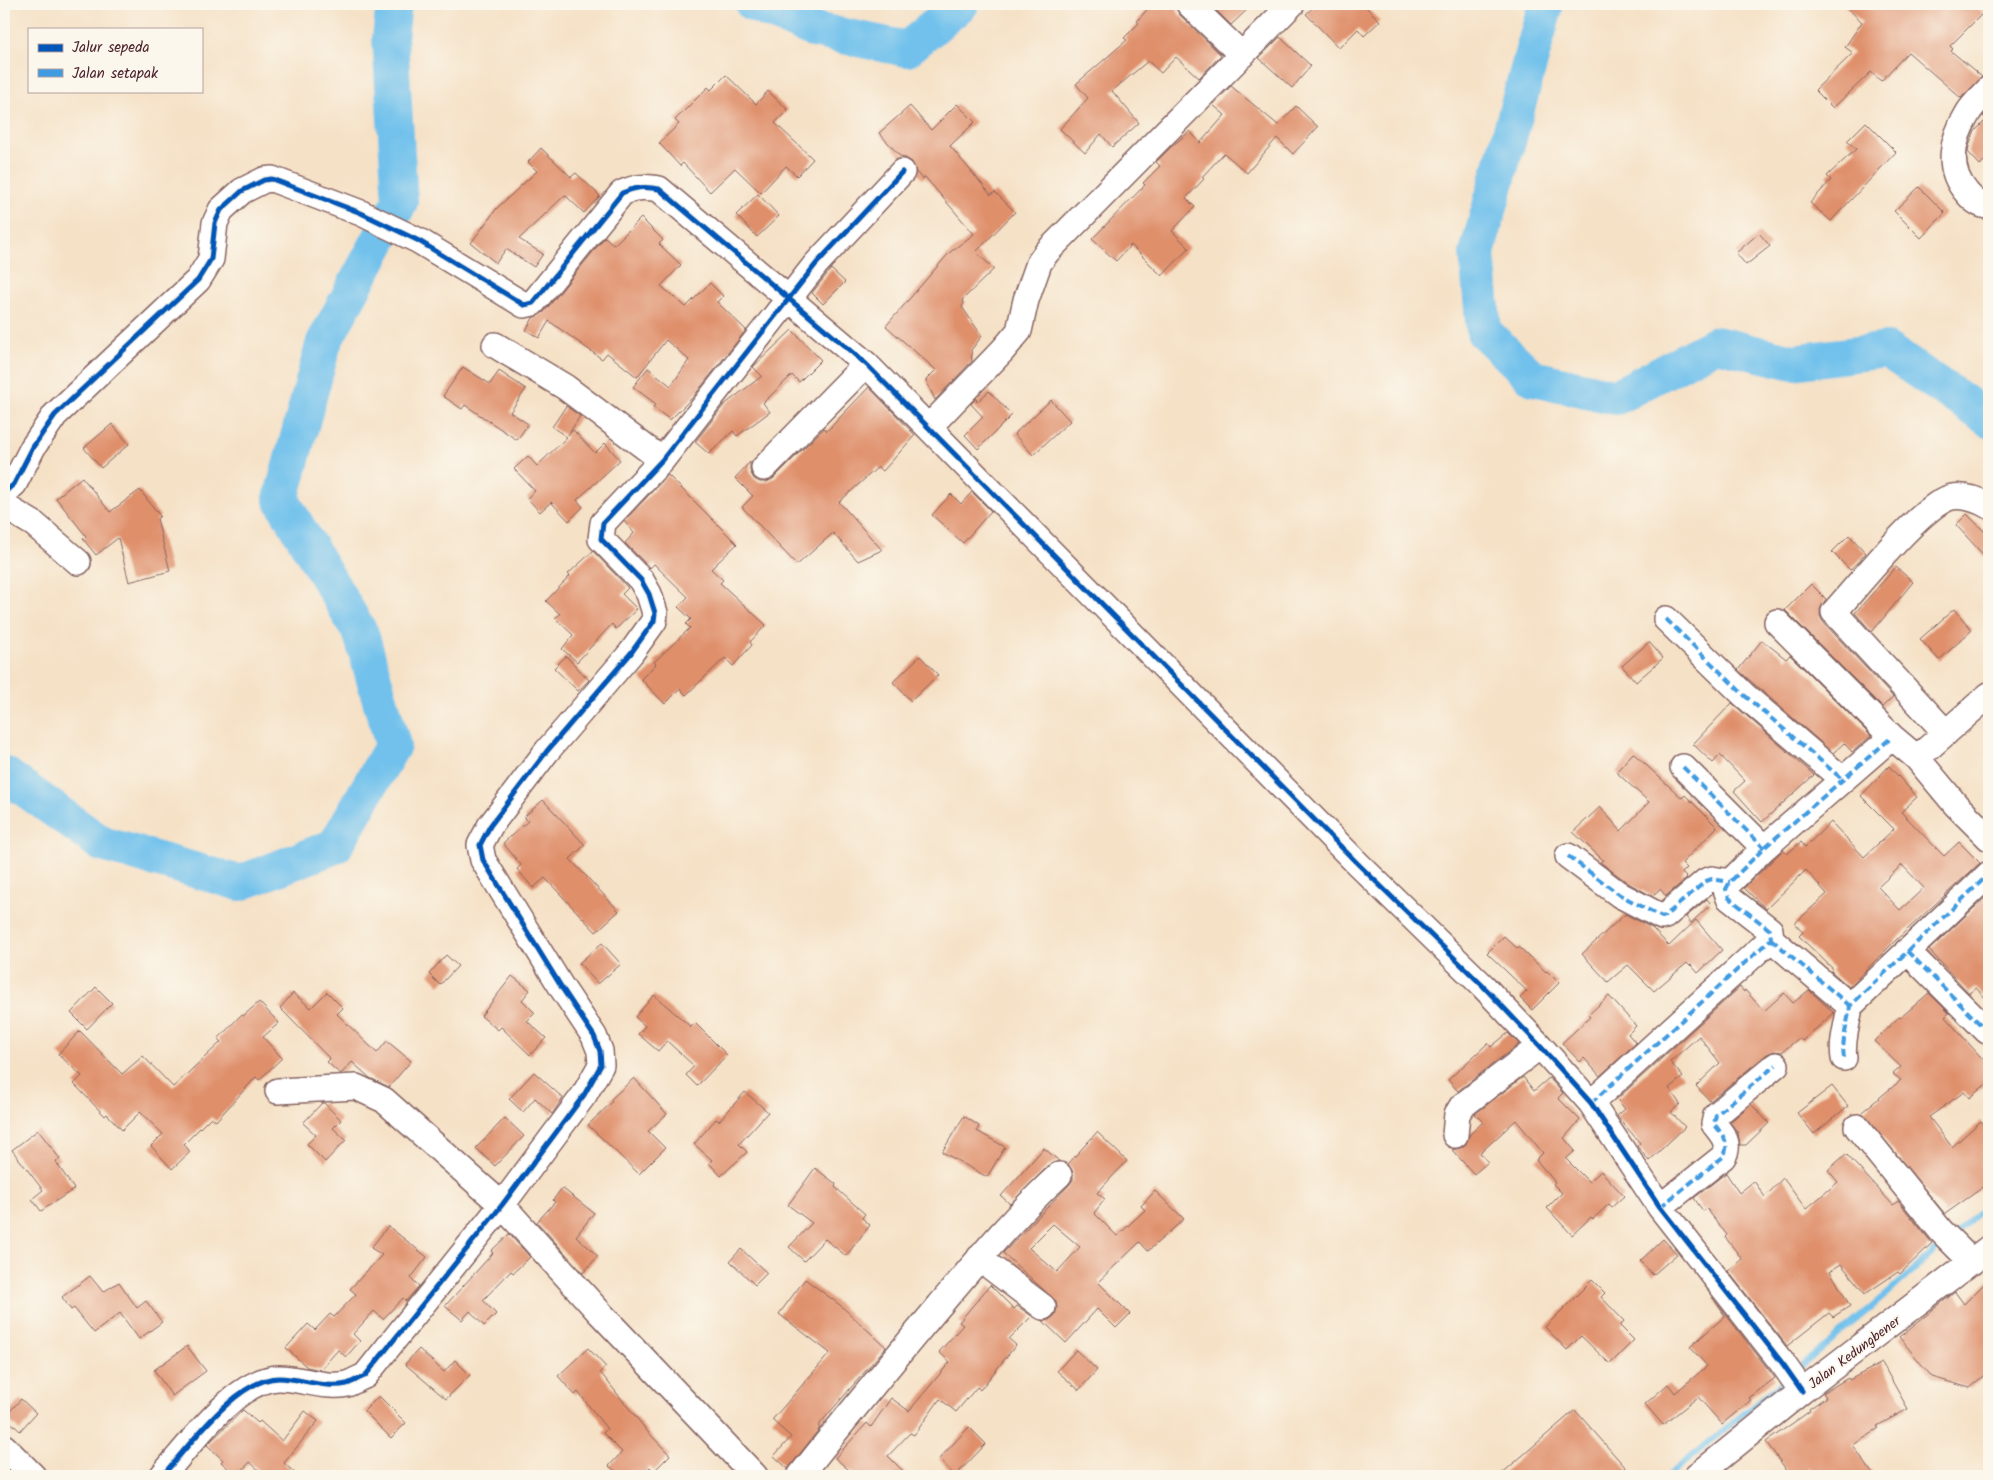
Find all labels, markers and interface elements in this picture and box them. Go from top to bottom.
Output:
legend [28,28,202,92]
text: Jalur sepeda [72,36,150,60]
text: Jalan setapak [72,62,159,86]
street label: Jalan Kedungbener [1804,1310,1906,1395]

